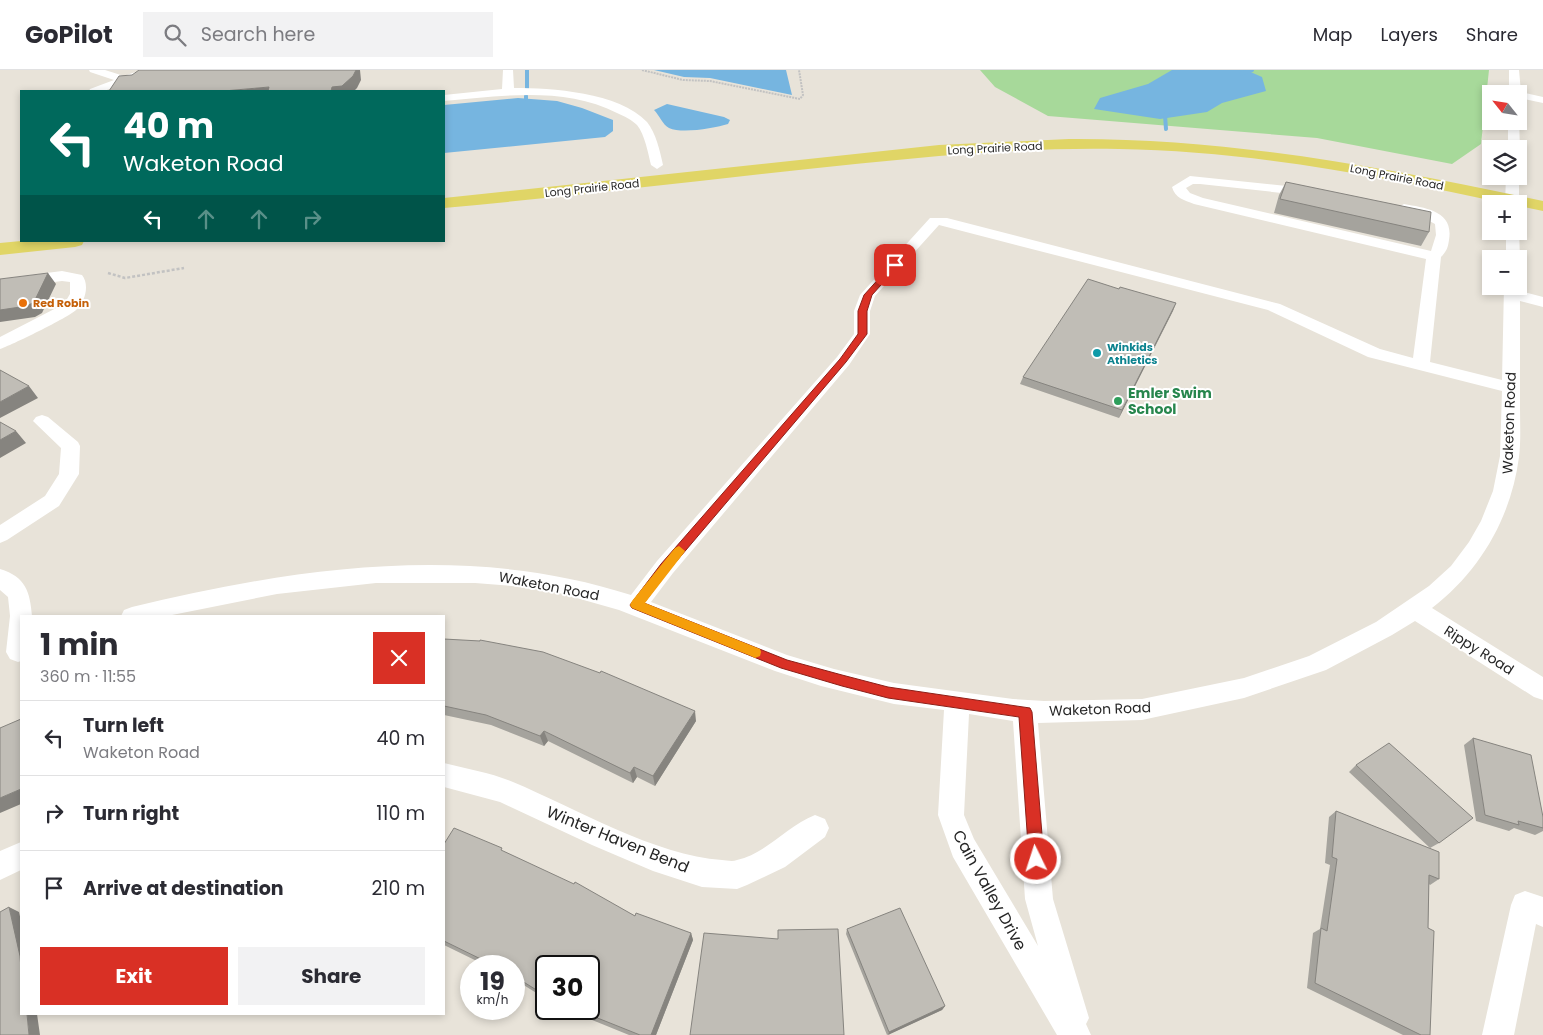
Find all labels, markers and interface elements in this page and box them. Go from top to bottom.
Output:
search box [143,12,493,57]
text: GoPilot [25,18,113,51]
icon: search [161,21,189,49]
text: Search here [201,21,315,48]
text: Map [1313,22,1353,47]
text: Layers [1381,22,1438,47]
text: Share [1466,22,1518,47]
north arrow [1482,85,1528,130]
map controls [1482,85,1527,295]
text: 40 m [123,101,214,150]
icon: left [40,110,105,175]
street label: Long Prairie Road [947,138,1043,158]
button: layers [1482,140,1527,185]
text: Waketon Road [123,148,284,179]
street label: Long Prairie Road [1349,160,1445,194]
street label: Long Prairie Road [544,175,640,201]
button: + [1482,195,1527,240]
icon: left [139,205,167,233]
icon: ahead [192,205,220,233]
icon: ahead [245,205,273,233]
icon: right [298,205,326,233]
pin [874,244,916,286]
button: − [1482,250,1527,295]
icon: arrive [881,251,909,279]
place label: Red Robin [33,295,89,311]
marker: Red Robin [17,297,29,309]
place label: Winkids Athletics [1107,339,1158,368]
marker: Winkids Athletics [1091,347,1103,359]
street label: Waketon Road [1497,372,1521,474]
place label: Emler Swim School [1128,383,1212,419]
marker: Emler Swim School [1112,395,1124,407]
street label: Waketon Road [497,566,601,606]
street label: Rippy Road [1440,621,1518,679]
text: 1 min [40,623,118,666]
button: close [373,632,425,684]
text: 360 m · 11:55 [40,665,136,688]
street label: Waketon Road [1049,697,1151,721]
text: Turn left [83,712,164,739]
icon: left [40,724,68,752]
text: 40 m [376,725,425,752]
text: Waketon Road [83,741,200,764]
icon: right [40,799,68,827]
text: Turn right [83,800,179,827]
text: 110 m [376,800,425,827]
street label: Winter Haven Bend [543,800,693,879]
street label: Cain Valley Drive [947,826,1032,955]
position arrow [1009,832,1061,884]
icon: arrive [40,874,68,902]
text: Arrive at destination [83,875,284,902]
text: 210 m [371,875,425,902]
button: Exit [40,947,228,1005]
button: Share [238,947,425,1005]
speed limit sign: 30 [535,955,600,1020]
text: 19 [480,964,505,999]
text: km/h [477,991,508,1008]

